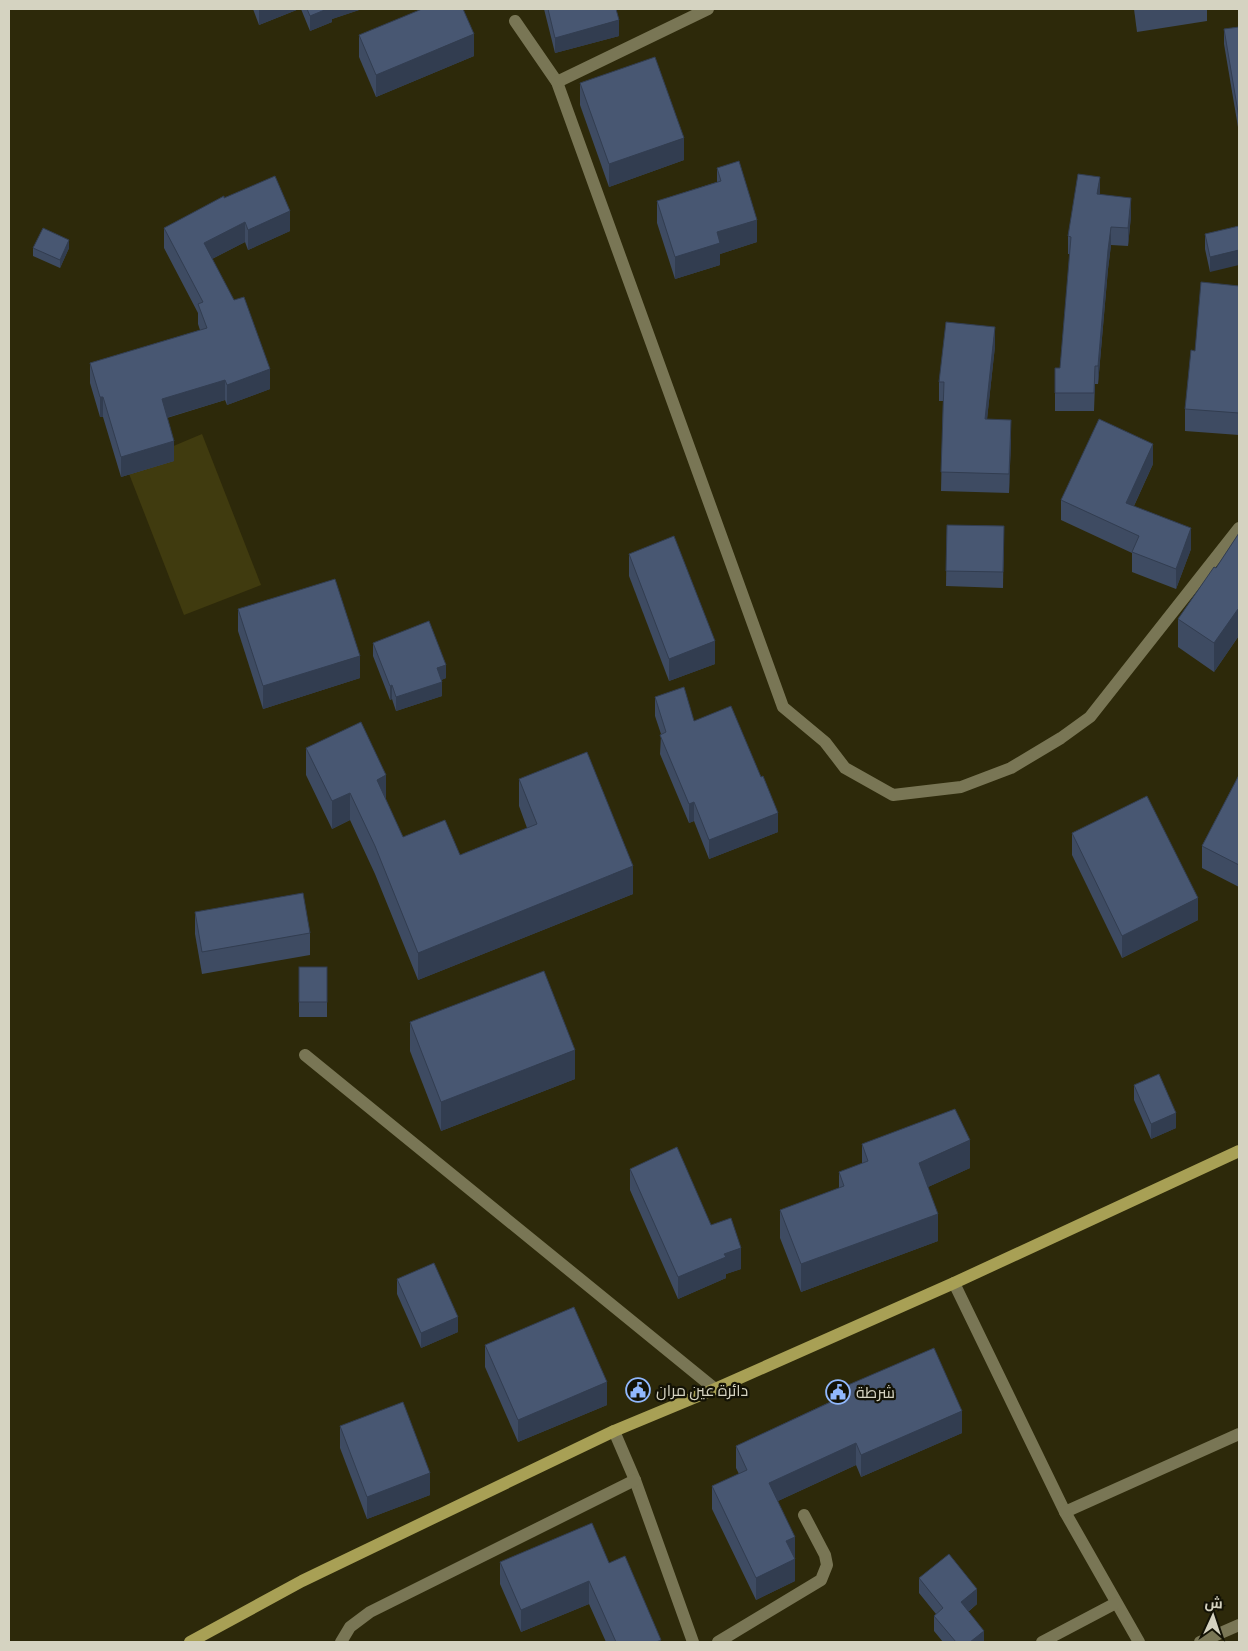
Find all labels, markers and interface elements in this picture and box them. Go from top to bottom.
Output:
public building icon: دائرة عين مران [625,1377,651,1403]
public building icon: شرطة [825,1379,851,1405]
place label: دائرة عين مران [656,1380,748,1401]
place label: شرطة [856,1382,895,1402]
north arrow [1188,1591,1238,1641]
text: ش [1204,1594,1223,1612]

